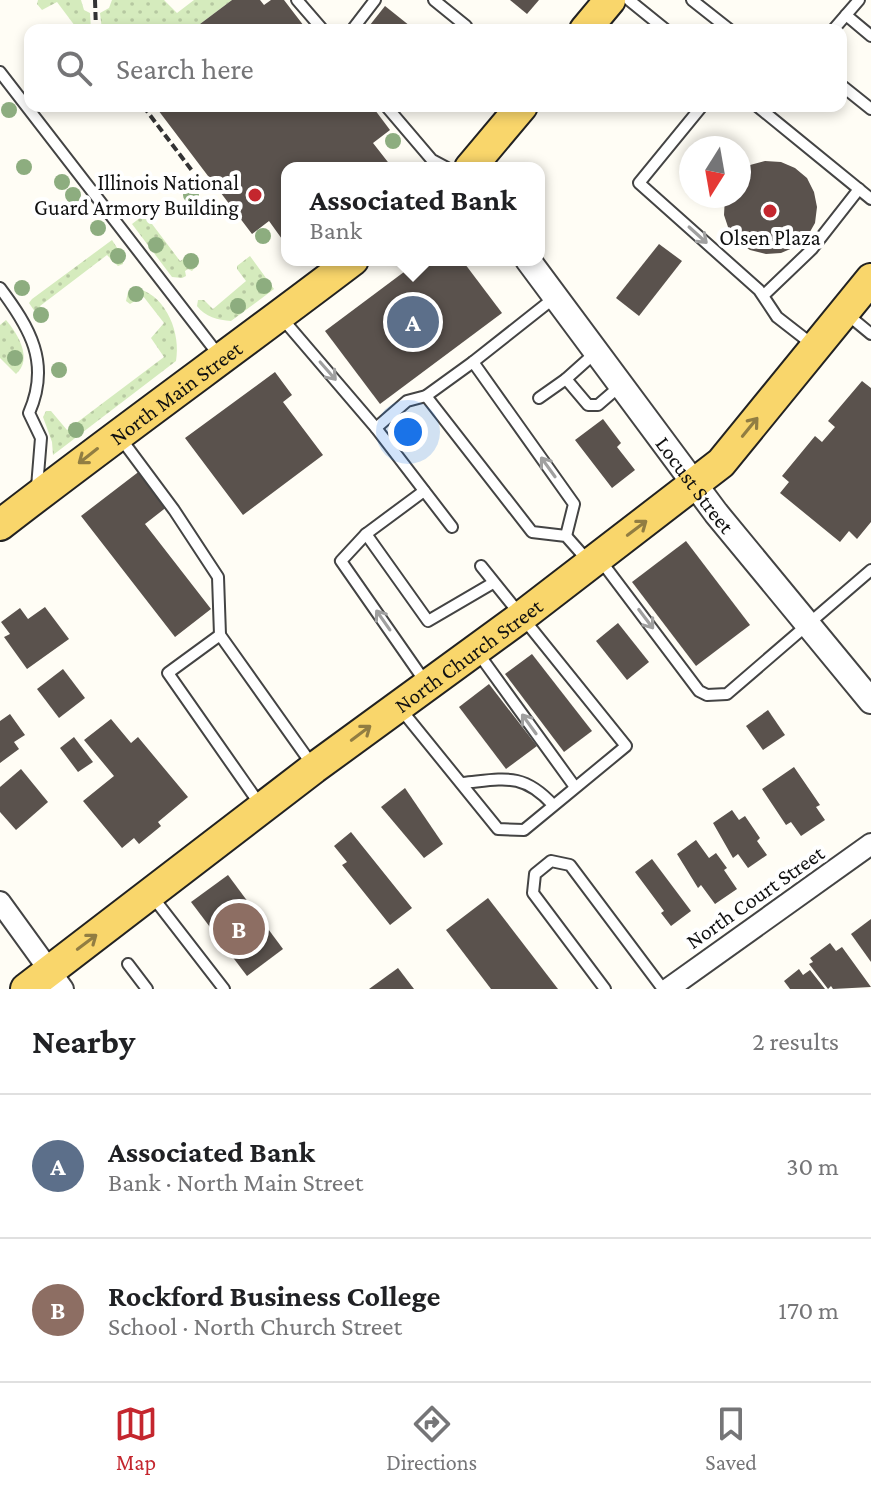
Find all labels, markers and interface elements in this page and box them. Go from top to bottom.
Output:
search box [24,24,847,112]
icon: search [52,46,96,90]
text: Search here [116,52,254,85]
north arrow [679,136,751,208]
popup [281,162,545,266]
place label: Illinois National Guard Armory Building [34,170,239,220]
text: Associated Bank [309,183,517,216]
marker: Illinois National Guard Armory Building [246,186,264,204]
marker: Olsen Plaza [761,202,779,220]
text: Bank [309,216,362,245]
place label: Olsen Plaza [719,225,821,250]
one-way arrow [687,226,707,244]
pin: A [387,292,439,352]
street label: North Main Street [105,335,247,450]
one-way arrow [319,361,337,381]
your location [388,412,428,452]
one-way arrow [741,418,759,438]
street label: Locust Street [651,431,740,538]
one-way arrow [78,448,99,465]
one-way arrow [540,457,557,478]
one-way arrow [626,520,647,537]
street label: North Church Street [390,593,548,718]
one-way arrow [637,608,654,630]
one-way arrow [375,610,391,632]
one-way arrow [521,714,538,735]
one-way arrow [350,725,371,742]
street label: North Court Street [681,840,829,954]
pin: B [213,899,265,959]
one-way arrow [76,933,98,950]
text: Nearby [32,1023,135,1060]
text: 2 results [752,1027,839,1056]
text: Associated Bank [108,1135,315,1168]
text: A [50,1152,66,1181]
text: 30 m [786,1152,839,1181]
text: Bank · North Main Street [108,1168,363,1197]
text: Rockford Business College [108,1279,441,1312]
text: B [50,1296,66,1325]
text: 170 m [778,1296,839,1325]
text: School · North Church Street [108,1312,402,1341]
tab: Map [114,1402,158,1475]
tab: Directions [386,1402,477,1475]
tab: Saved [705,1402,757,1475]

